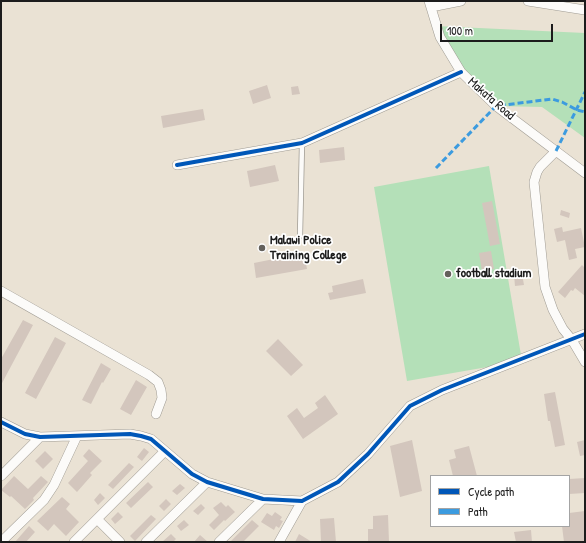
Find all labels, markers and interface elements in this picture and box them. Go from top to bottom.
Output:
scale bar [442,16,555,42]
text: 100 m [447,22,473,39]
street label: Makata Road [464,74,518,124]
place label: Malawi Police Training College [270,233,347,264]
marker: Malawi Police Training College [257,243,267,253]
place label: football stadium [456,266,531,282]
marker: football stadium [443,269,453,279]
legend [430,475,570,527]
text: Cycle path [468,483,514,500]
text: Path [468,503,488,520]

